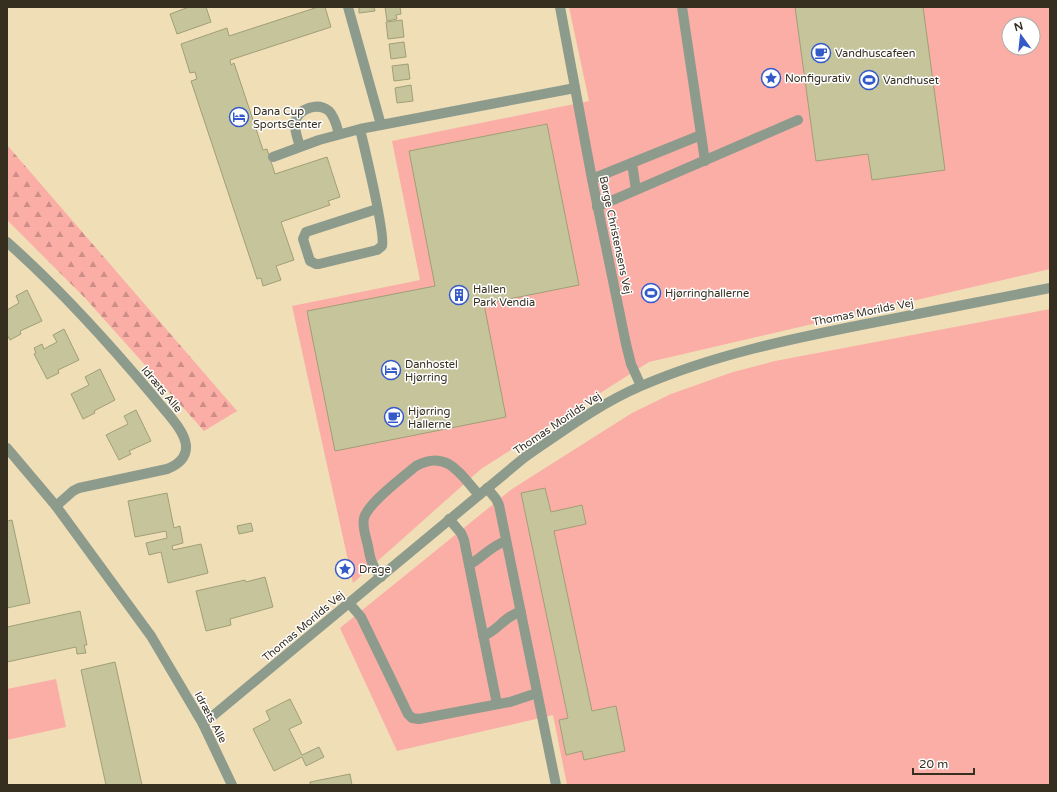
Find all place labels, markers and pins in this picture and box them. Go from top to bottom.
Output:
cafe icon: Vandhuscafeen [810,42,832,64]
place label: Vandhuscafeen [835,47,915,60]
place icon: Nonfigurativ [760,67,782,89]
sports icon: Vandhuset [858,69,880,91]
place label: Nonfigurativ [785,72,851,85]
place label: Vandhuset [883,74,939,87]
place label: Dana Cup SportsCenter [253,105,323,131]
hotel icon: Dana Cup SportsCenter [228,106,250,128]
sports icon: Hjørringhallerne [640,282,662,304]
place label: Hallen Park Vendia [473,283,535,309]
building icon: Hallen Park Vendia [448,284,470,306]
place label: Hjørringhallerne [665,287,749,300]
place label: Danhostel Hjørring [405,358,458,384]
hotel icon: Danhostel Hjørring [380,359,402,381]
place label: Hjørring Hallerne [408,405,451,431]
cafe icon: Hjørring Hallerne [383,406,405,428]
place icon: Drage [334,558,356,580]
place label: Drage [359,563,391,576]

